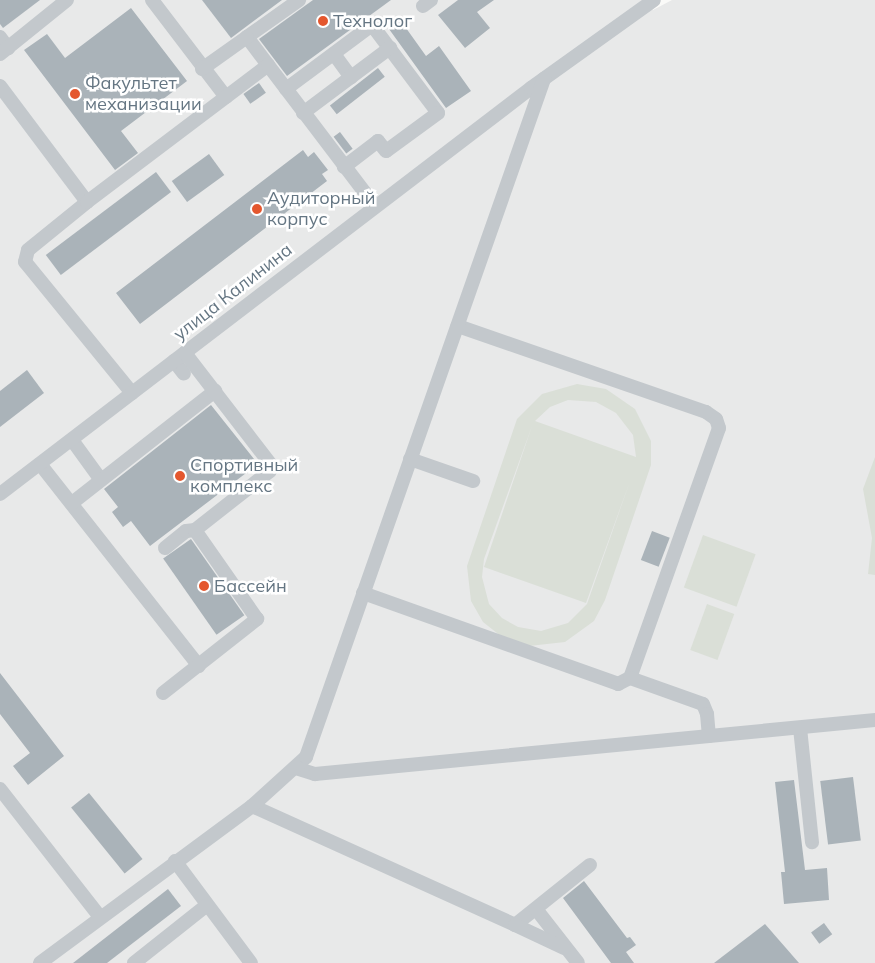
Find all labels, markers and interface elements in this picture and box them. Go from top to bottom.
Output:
place label: Технолог [333,10,412,32]
marker: Технолог [317,15,329,27]
place label: Факультет механизации [85,73,202,116]
marker: Факультет механизации [69,88,81,100]
place label: Аудиторный корпус [267,188,375,230]
marker: Аудиторный корпус [251,203,263,215]
street label: улица Калинина [169,239,297,345]
place label: Спортивный комплекс [190,455,298,498]
marker: Спортивный комплекс [174,470,186,482]
place label: Бассейн [214,575,287,597]
marker: Бассейн [198,580,210,592]

